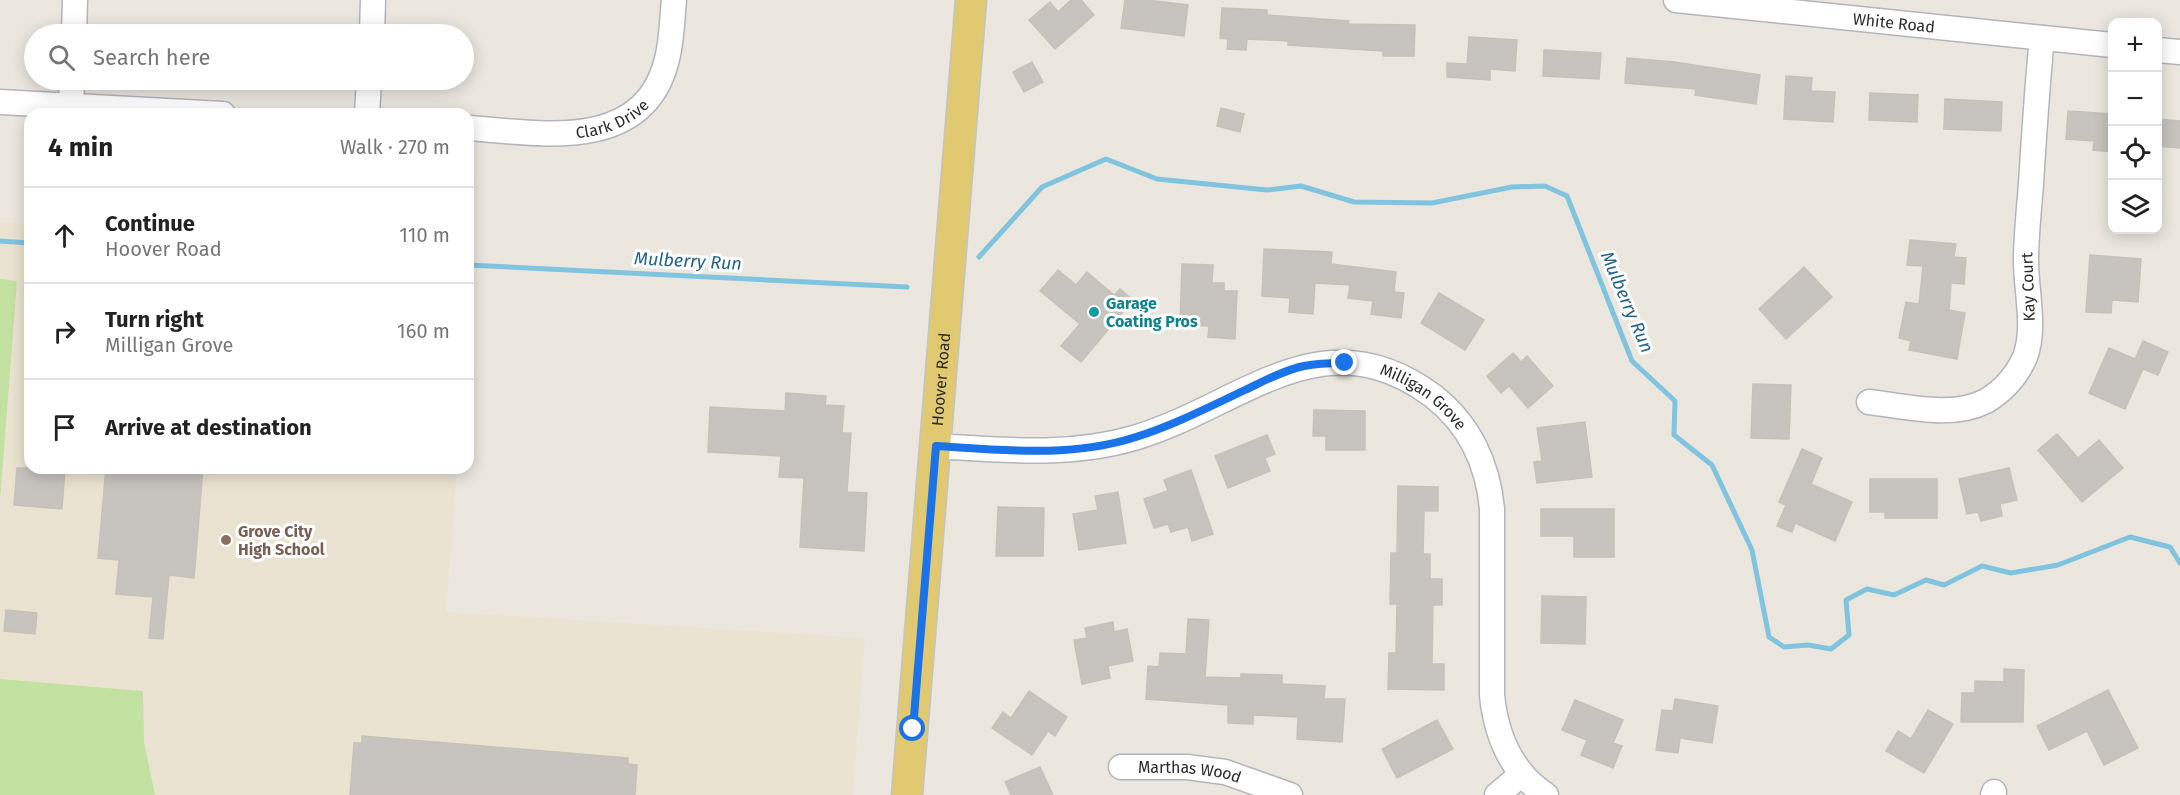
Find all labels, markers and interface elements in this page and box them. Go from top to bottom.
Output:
street label: White Road [1852,9,1936,36]
map controls [2108,18,2162,234]
button: + [2108,18,2162,72]
search box [24,24,474,90]
icon: search [45,41,78,74]
text: Search here [93,44,211,71]
button: − [2108,72,2162,126]
street label: Clark Drive [574,95,652,142]
button: locate [2108,126,2162,180]
text: 4 min [48,132,113,163]
text: Walk · 270 m [340,135,450,159]
button: layers [2108,180,2162,234]
text: Continue [105,210,195,237]
icon: ahead [48,219,81,252]
text: 110 m [399,223,450,247]
text: Hoover Road [105,237,222,261]
water label: Mulberry Run [634,247,742,275]
water label: Mulberry Run [1596,248,1658,356]
street label: Kay Court [2017,252,2039,322]
place label: Garage Coating Pros [1106,294,1198,331]
marker: Garage Coating Pros [1087,305,1101,319]
text: Turn right [105,306,204,333]
icon: right [48,315,81,348]
text: 160 m [397,319,450,343]
street label: Hoover Road [927,332,954,427]
text: Milligan Grove [105,333,233,357]
route end [1331,349,1357,375]
street label: Milligan Grove [1378,359,1471,433]
icon: arrive [48,411,81,444]
text: Arrive at destination [105,414,312,441]
place label: Grove City High School [238,522,325,559]
marker: Grove City High School [219,533,233,547]
route start [899,715,925,741]
street label: Marthas Wood [1138,758,1244,787]

